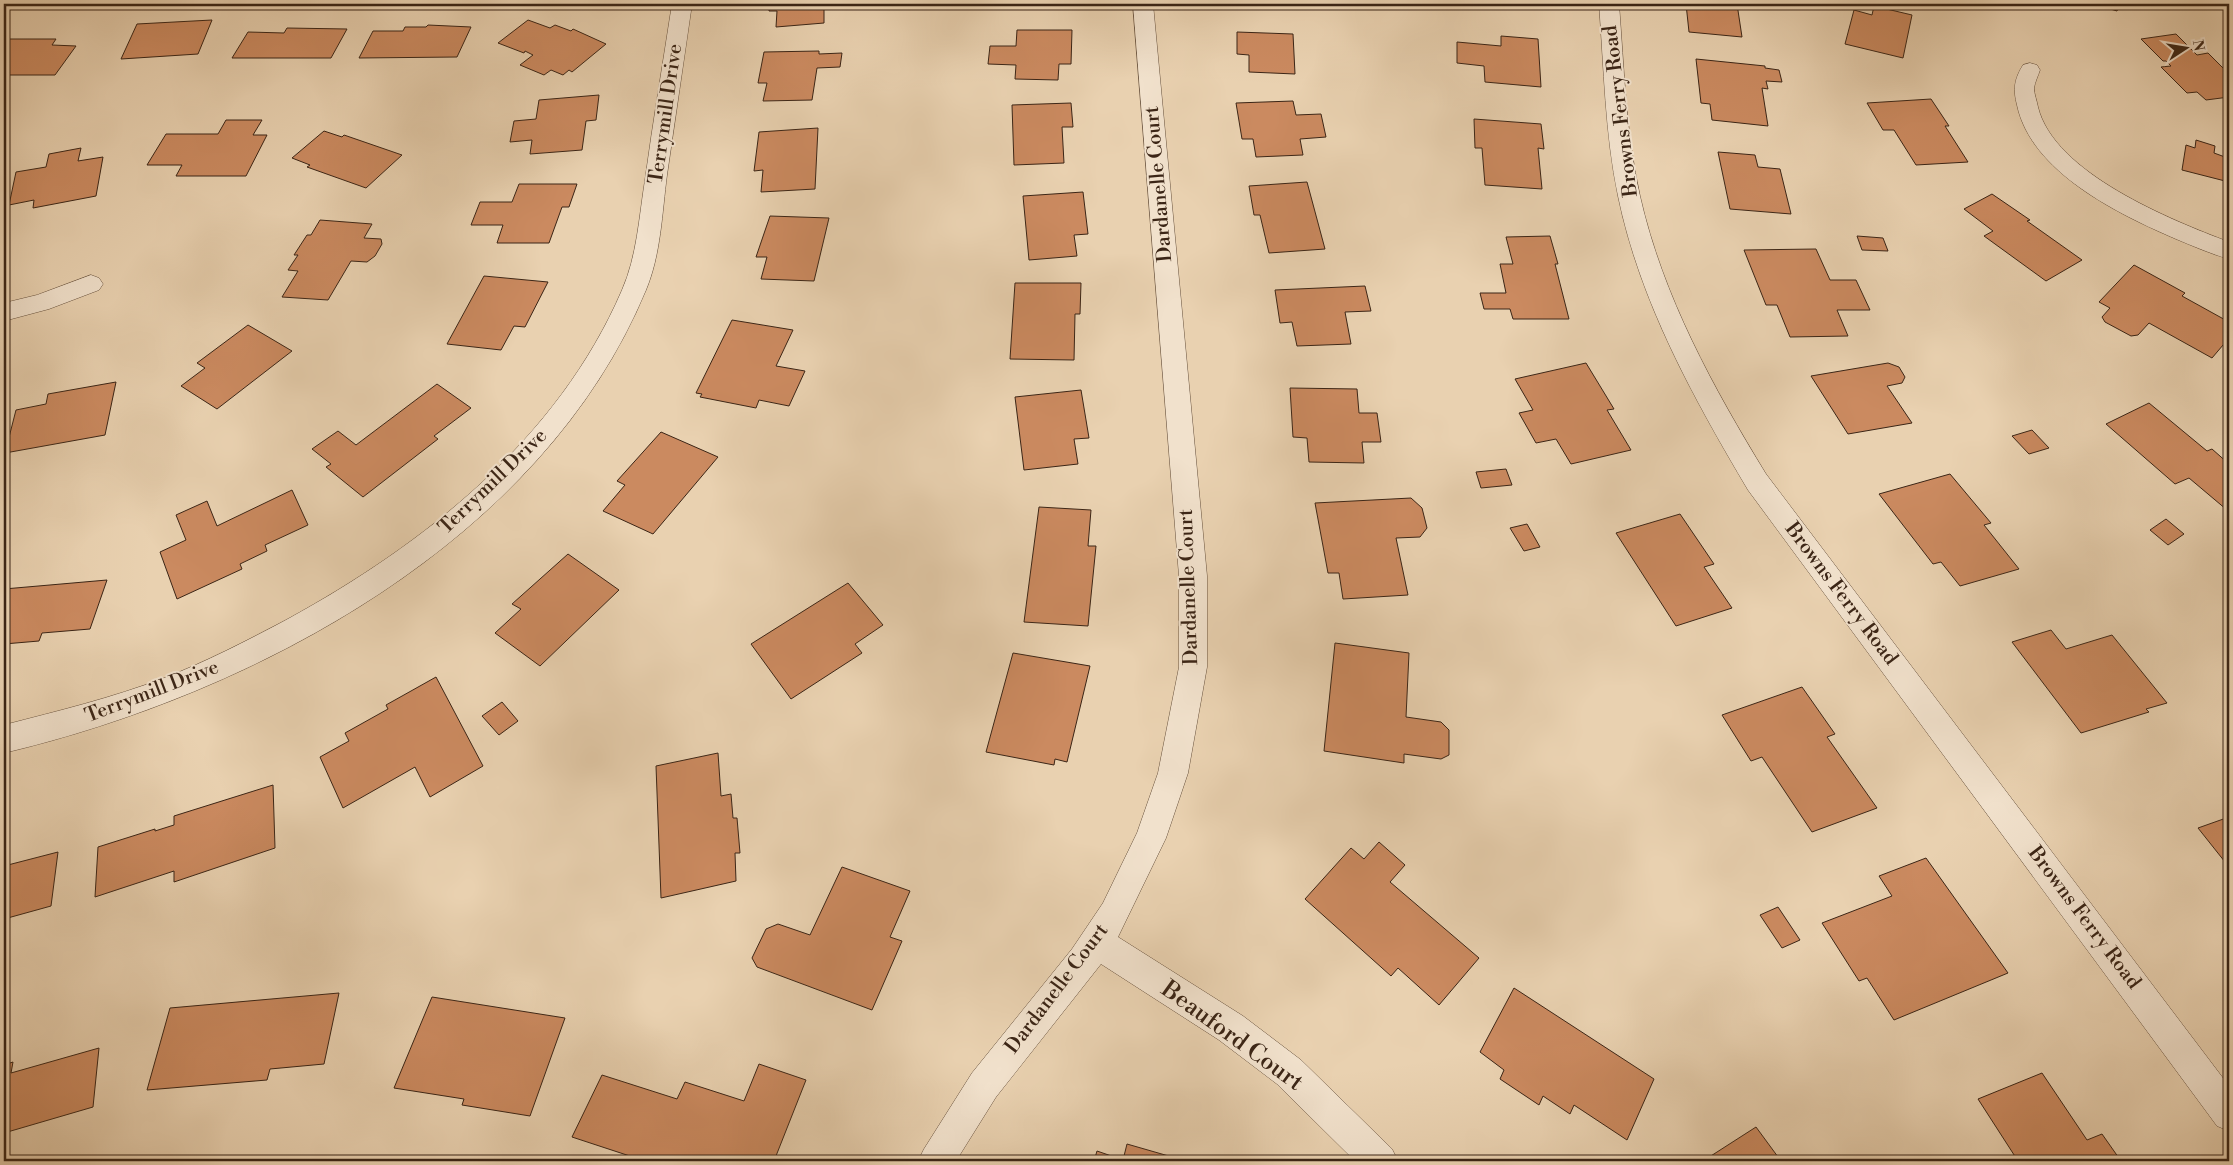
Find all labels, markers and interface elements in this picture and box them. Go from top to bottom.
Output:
north arrow [2160,22,2210,72]
street label: Browns Ferry Road [1598,23,1644,199]
text: N [2188,38,2208,53]
street label: Terrymill Drive [644,42,688,186]
street label: Dardanelle Court [1140,105,1178,263]
street label: Terrymill Drive [433,424,553,540]
street label: Dardanelle Court [1174,508,1204,666]
street label: Browns Ferry Road [1779,517,1903,671]
street label: Terrymill Drive [81,655,223,729]
street label: Browns Ferry Road [2022,841,2146,995]
street label: Dardanelle Court [1000,919,1114,1059]
street label: Beauford Court [1154,974,1309,1098]

